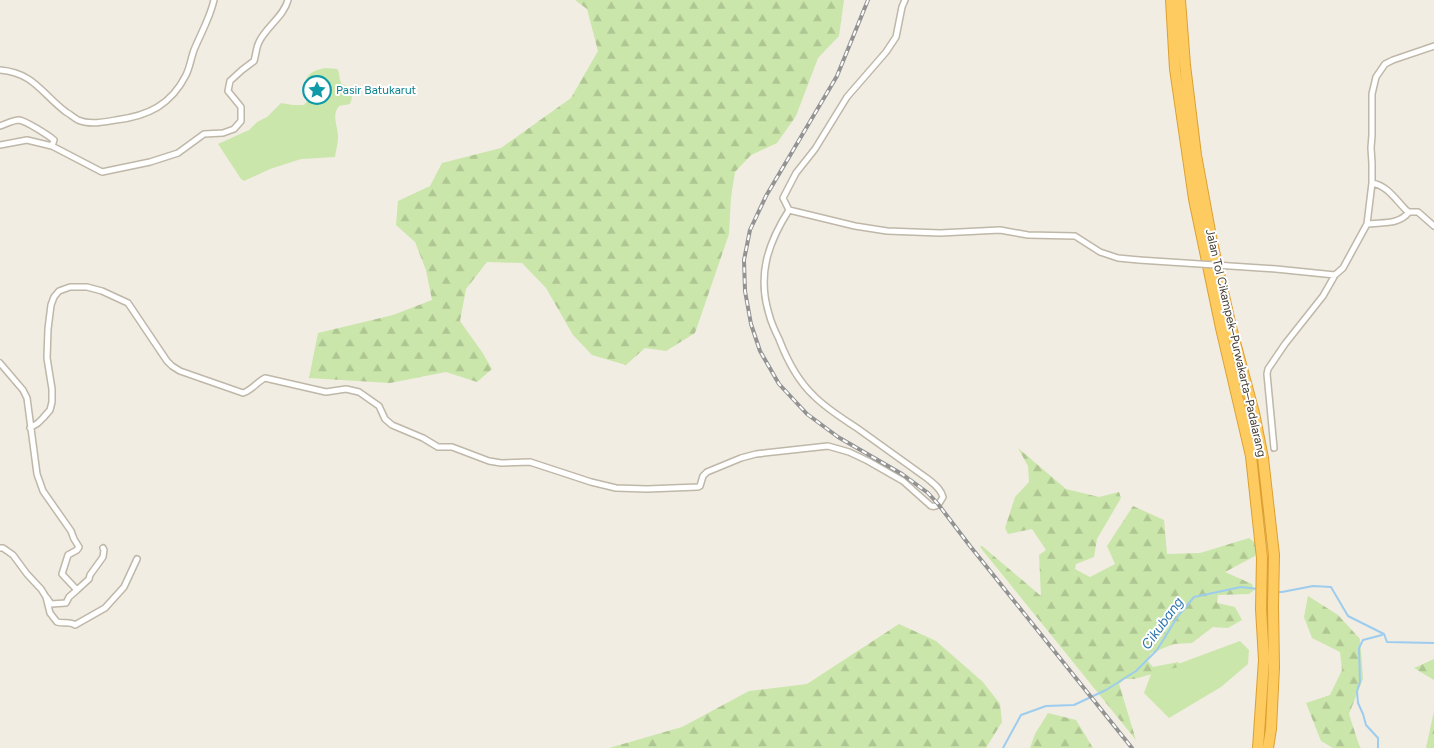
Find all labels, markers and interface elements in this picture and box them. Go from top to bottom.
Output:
place icon: Pasir Batukarut [302,75,332,105]
place label: Pasir Batukarut [336,83,417,97]
street label: Jalan Tol Cikampek–Purwakarta–Padalarang [1203,228,1269,458]
water label: Cikubang [1138,594,1187,653]

